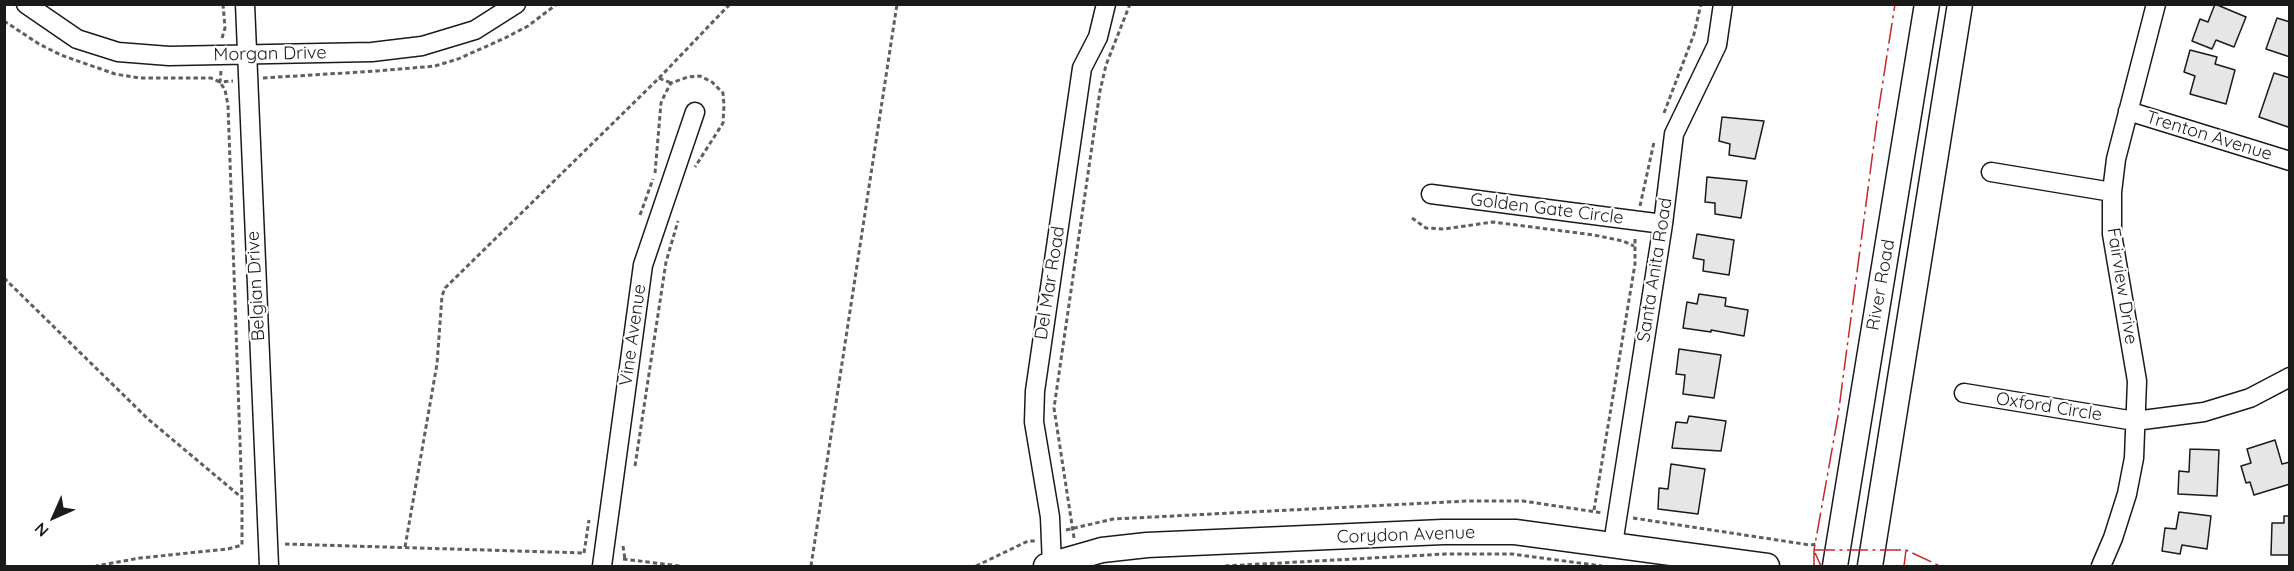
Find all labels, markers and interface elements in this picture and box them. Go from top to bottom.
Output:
street label: Morgan Drive [213,42,327,66]
street label: Trenton Avenue [2143,107,2275,165]
street label: Golden Gate Circle [1469,189,1625,229]
street label: Santa Anita Road [1633,196,1677,344]
street label: Del Mar Road [1030,225,1070,341]
street label: Fairview Drive [2102,226,2142,346]
street label: Belgian Drive [242,230,270,342]
street label: River Road [1862,238,1900,332]
street label: Vine Avenue [615,283,651,387]
street label: Oxford Circle [1994,388,2104,426]
north arrow [24,487,84,547]
text: N [30,519,53,541]
street label: Corydon Avenue [1336,522,1476,548]

